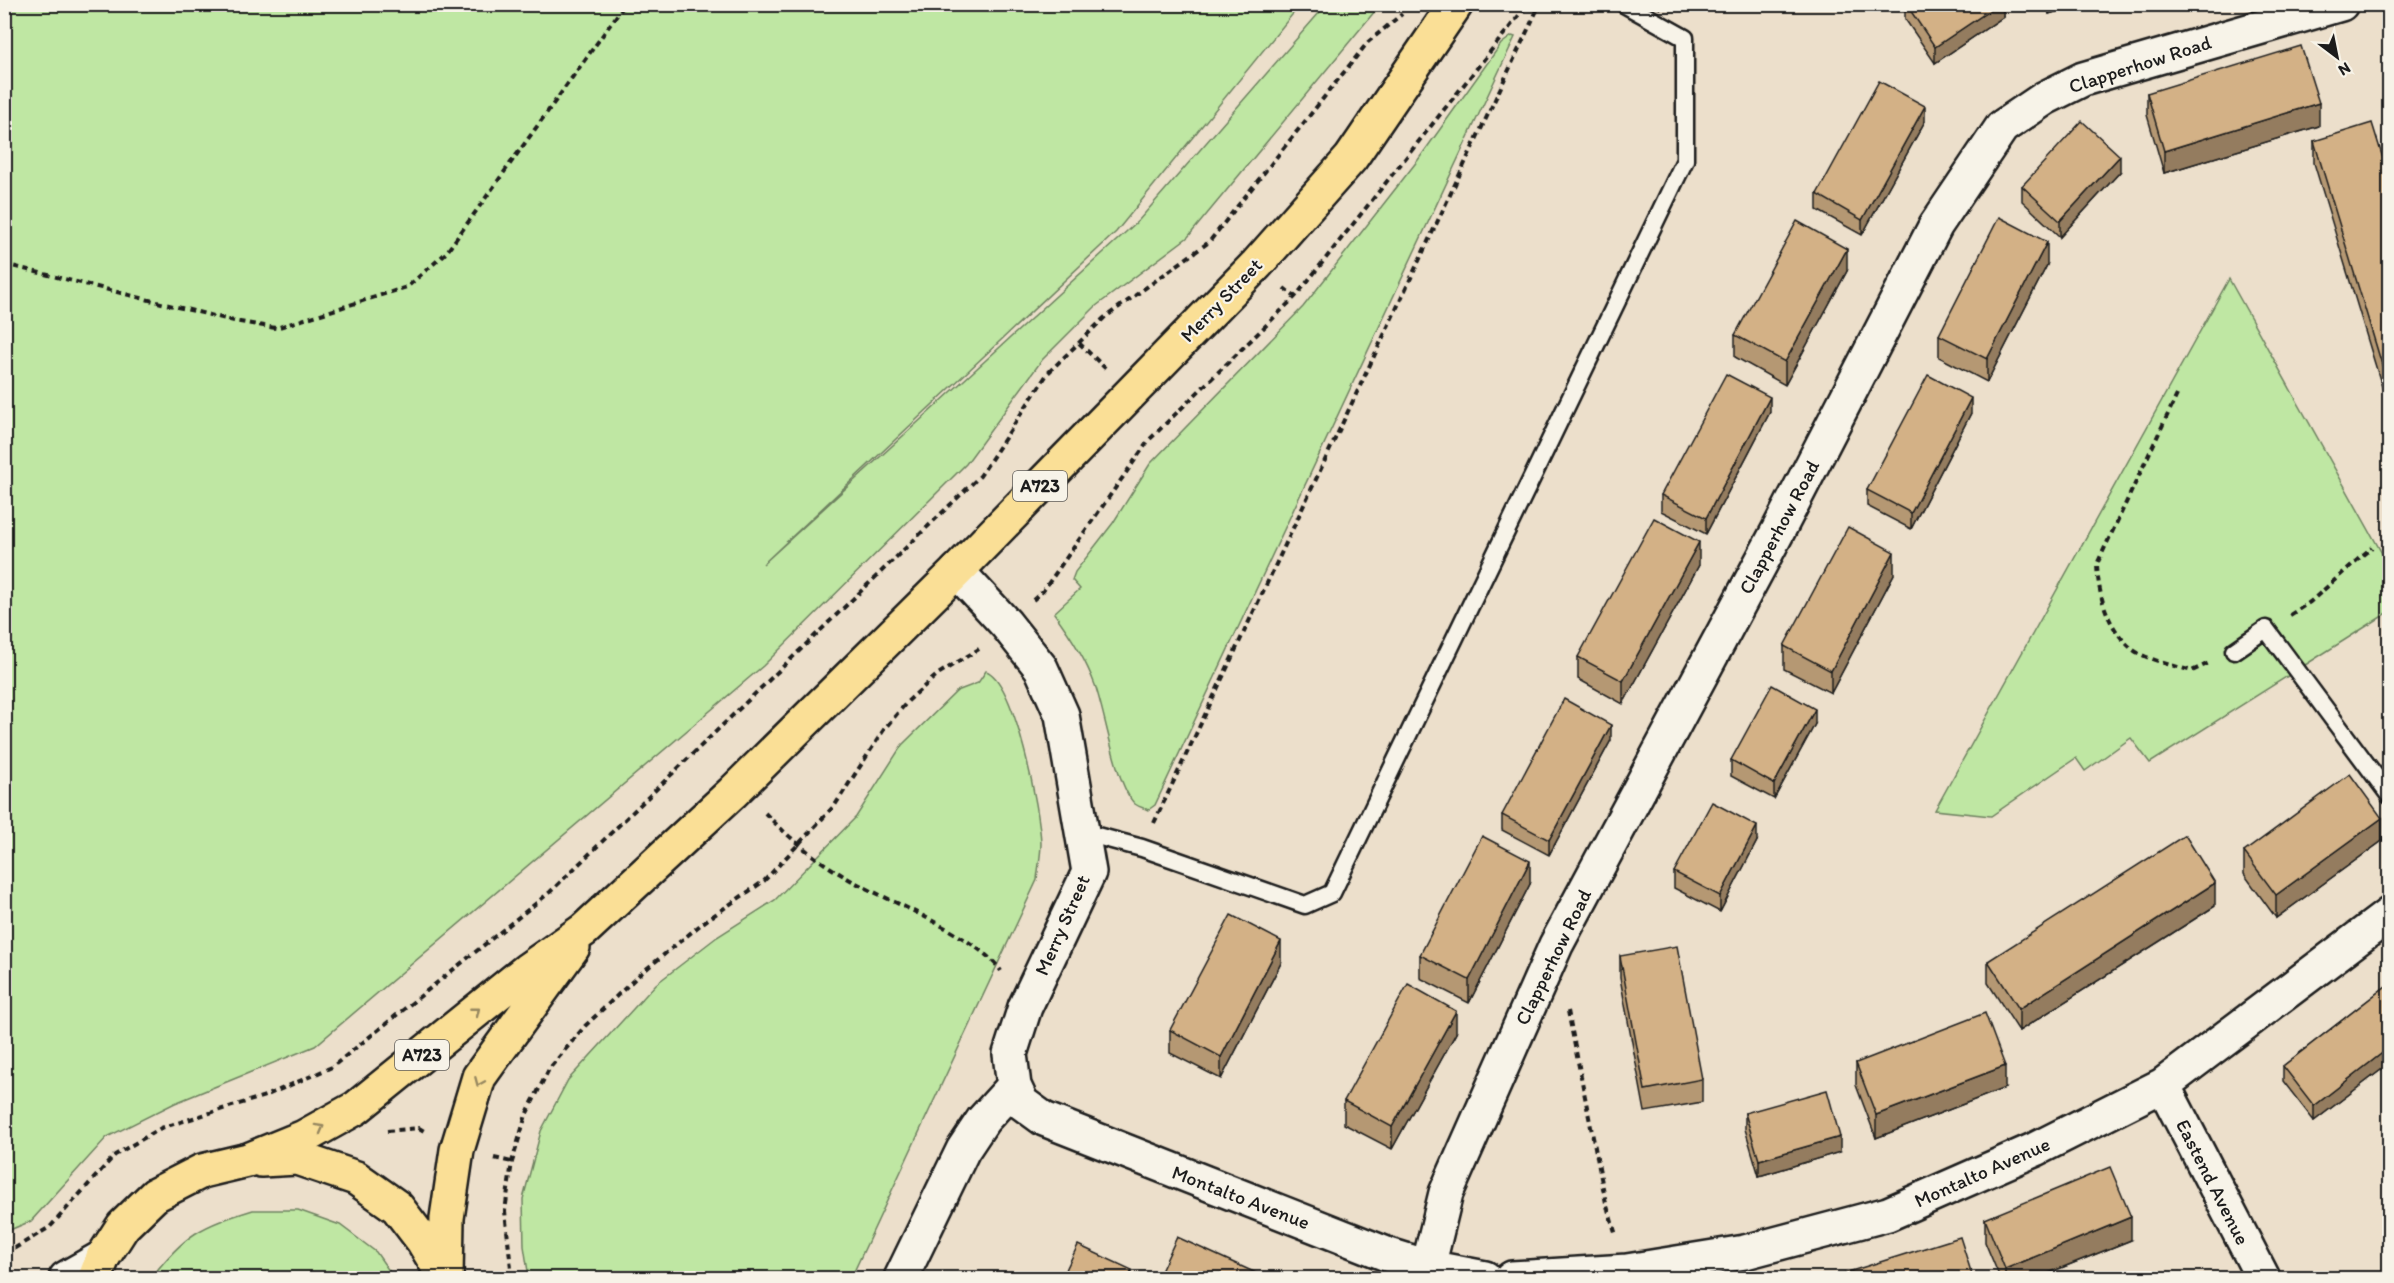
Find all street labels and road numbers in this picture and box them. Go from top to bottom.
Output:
street label: Clapperhow Road [2066,30,2214,98]
street label: Merry Street [1175,253,1267,347]
street label: Clapperhow Road [1734,456,1824,598]
road number: A723 [1013,471,1067,501]
street label: Merry Street [1029,871,1095,979]
street label: Clapperhow Road [1510,885,1596,1029]
road number: A723 [395,1040,449,1070]
street label: Eastend Avenue [2171,1115,2255,1249]
street label: Montalto Avenue [1910,1131,2054,1213]
street label: Montalto Avenue [1169,1160,1313,1234]

